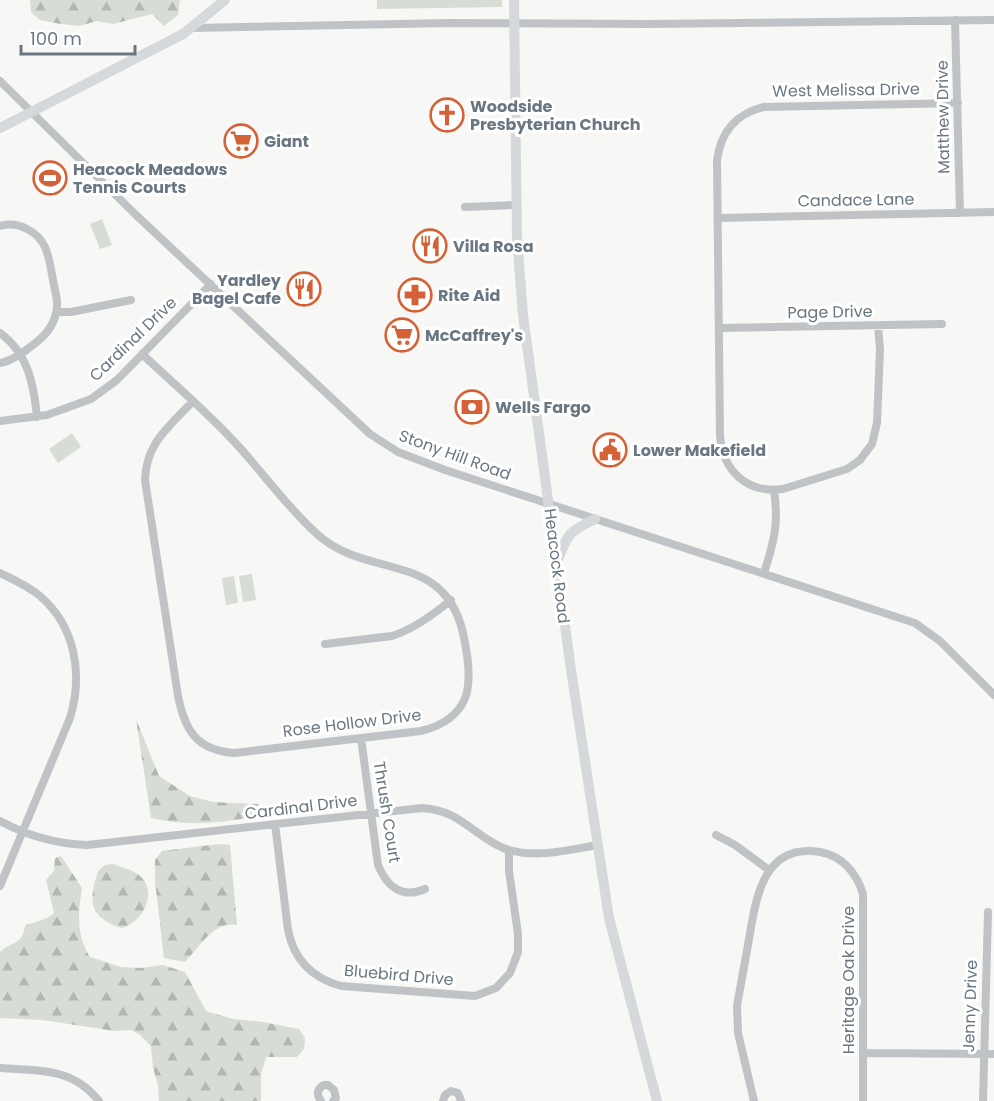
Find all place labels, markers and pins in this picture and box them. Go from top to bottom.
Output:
place label: Woodside Presbyterian Church [470,95,641,136]
church icon: Woodside Presbyterian Church [429,97,465,133]
supermarket icon: Giant [223,123,259,159]
place label: Giant [264,130,309,153]
place label: Heacock Meadows Tennis Courts [73,158,228,199]
sports icon: Heacock Meadows Tennis Courts [32,160,68,196]
restaurant icon: Villa Rosa [412,228,448,264]
place label: Villa Rosa [453,235,534,258]
place label: Yardley Bagel Cafe [192,269,282,310]
restaurant icon: Yardley Bagel Cafe [286,271,322,307]
pharmacy icon: Rite Aid [397,277,433,313]
place label: Rite Aid [438,284,500,307]
supermarket icon: McCaffrey's [384,317,420,353]
place label: McCaffrey's [425,324,523,347]
bank icon: Wells Fargo [454,389,490,425]
place label: Wells Fargo [495,396,591,419]
public building icon: Lower Makefield [592,432,628,468]
place label: Lower Makefield [633,439,766,462]

